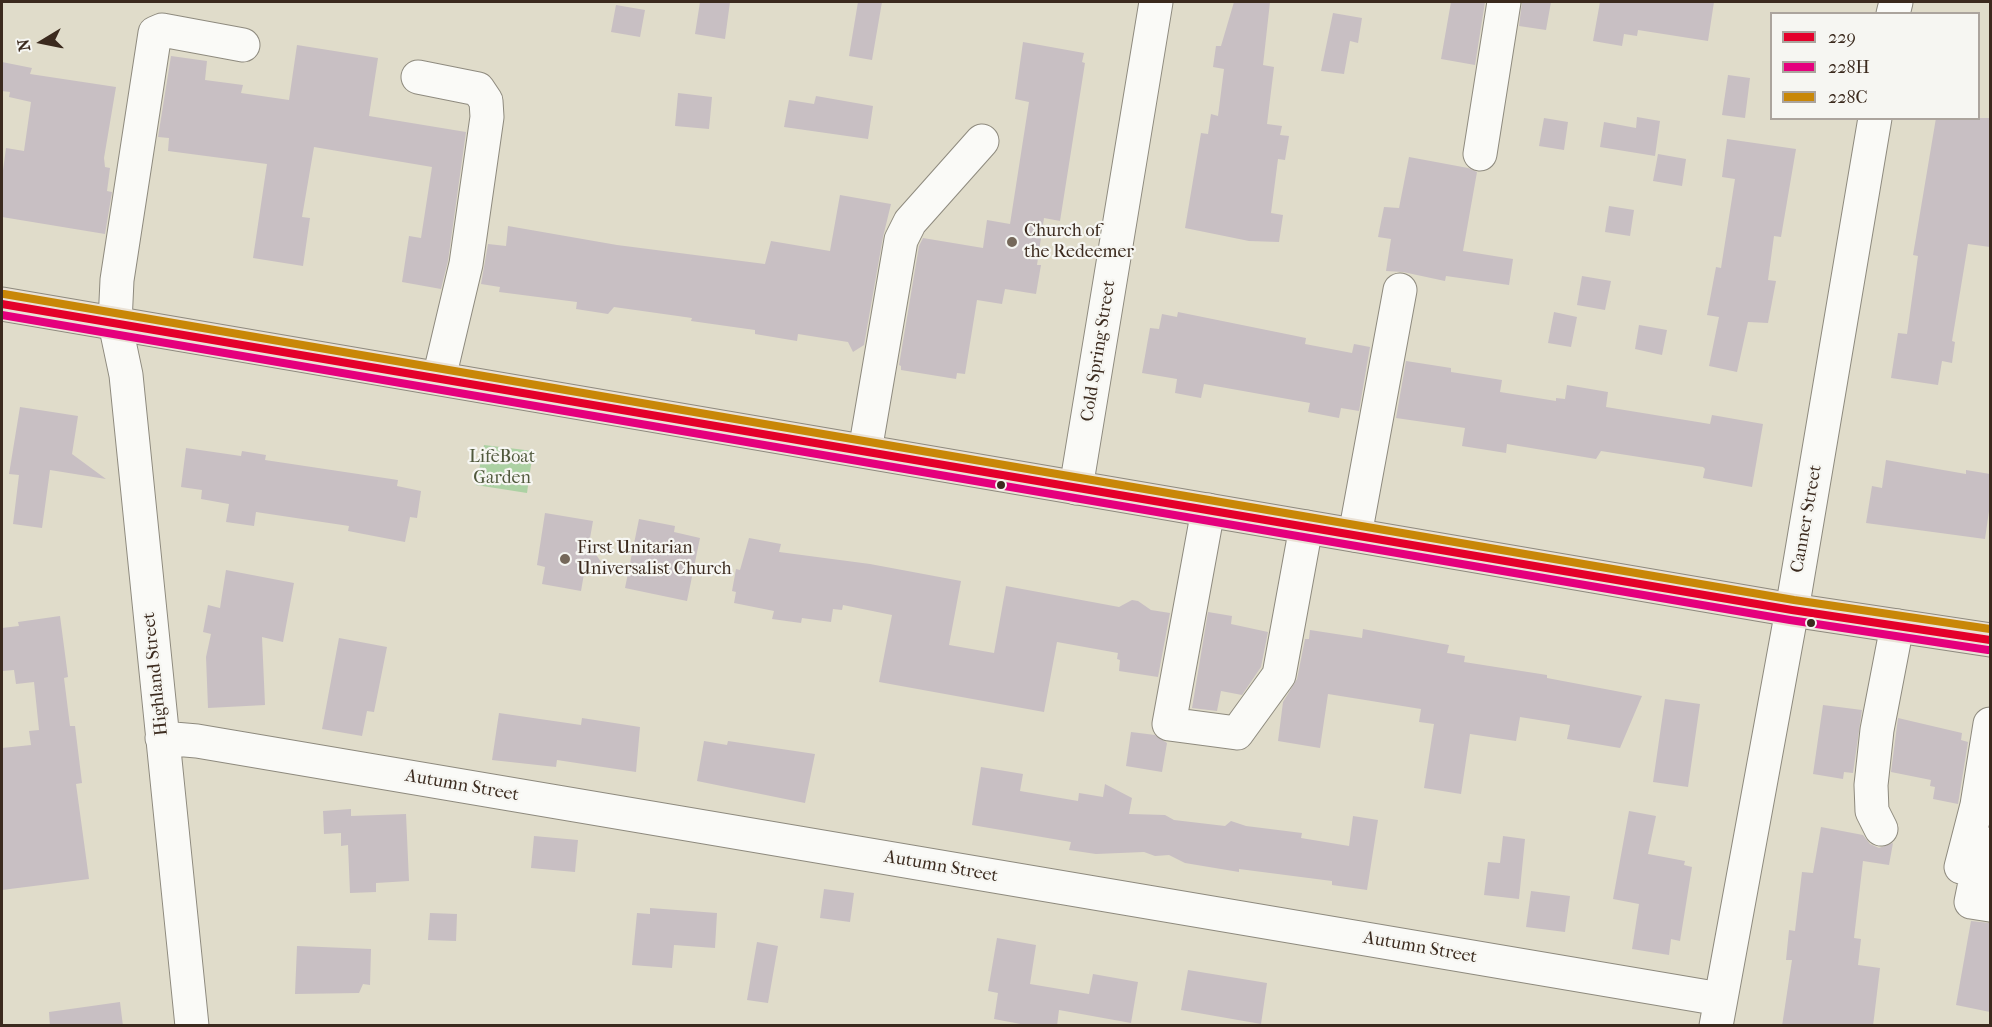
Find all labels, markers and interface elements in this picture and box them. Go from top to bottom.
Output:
north arrow [12,12,72,72]
legend [1770,12,1980,120]
text: 229 [1828,27,1856,48]
text: N [13,38,34,53]
text: 228H [1828,57,1870,78]
text: 228C [1828,87,1868,108]
place label: Church of the Redeemer [1024,221,1134,264]
marker: Church of the Redeemer [1005,235,1019,249]
street label: Cold Spring Street [1077,279,1121,423]
park label: LifeBoat Garden [469,447,535,490]
street label: Canner Street [1787,463,1827,575]
unlabelled marker [995,479,1007,491]
place label: First Unitarian Universalist Church [577,538,732,580]
marker: First Unitarian Universalist Church [558,552,572,566]
street label: Highland Street [139,611,173,737]
unlabelled marker [1805,617,1817,629]
street label: Autumn Street [403,765,521,807]
street label: Autumn Street [882,846,1000,888]
street label: Autumn Street [1361,927,1479,969]

